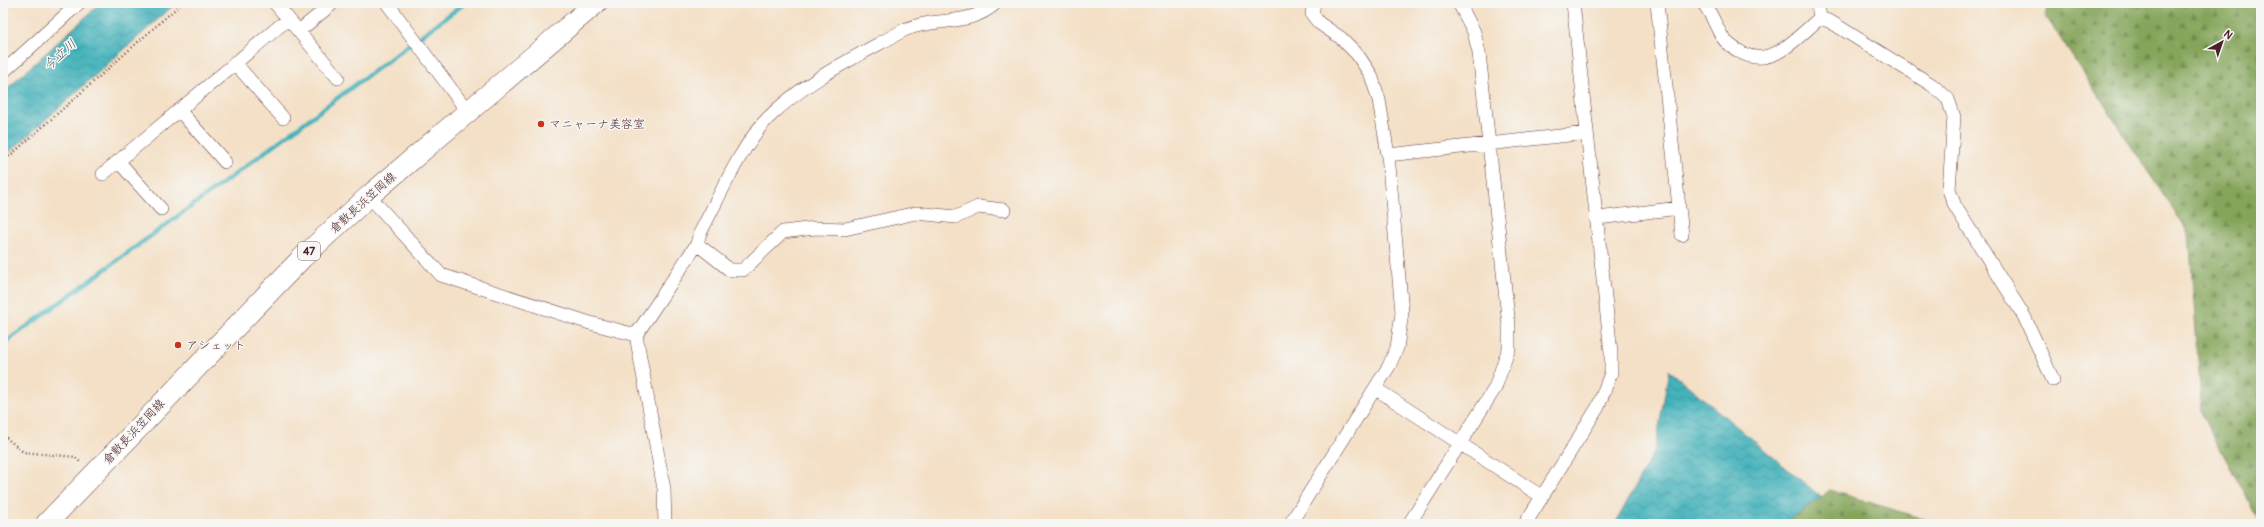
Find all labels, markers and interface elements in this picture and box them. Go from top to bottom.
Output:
north arrow [2202,22,2242,62]
text: N [2221,27,2236,42]
water label: 今立川 [40,36,80,74]
place label: マニャーナ美容室 [549,117,645,132]
marker: マニャーナ美容室 [536,119,546,129]
street label: 倉敷長浜笠岡線 [327,169,399,237]
road number: 47 [298,242,320,260]
place label: アシェット [186,338,246,353]
marker: アシェット [173,340,183,350]
street label: 倉敷長浜笠岡線 [100,396,168,468]

